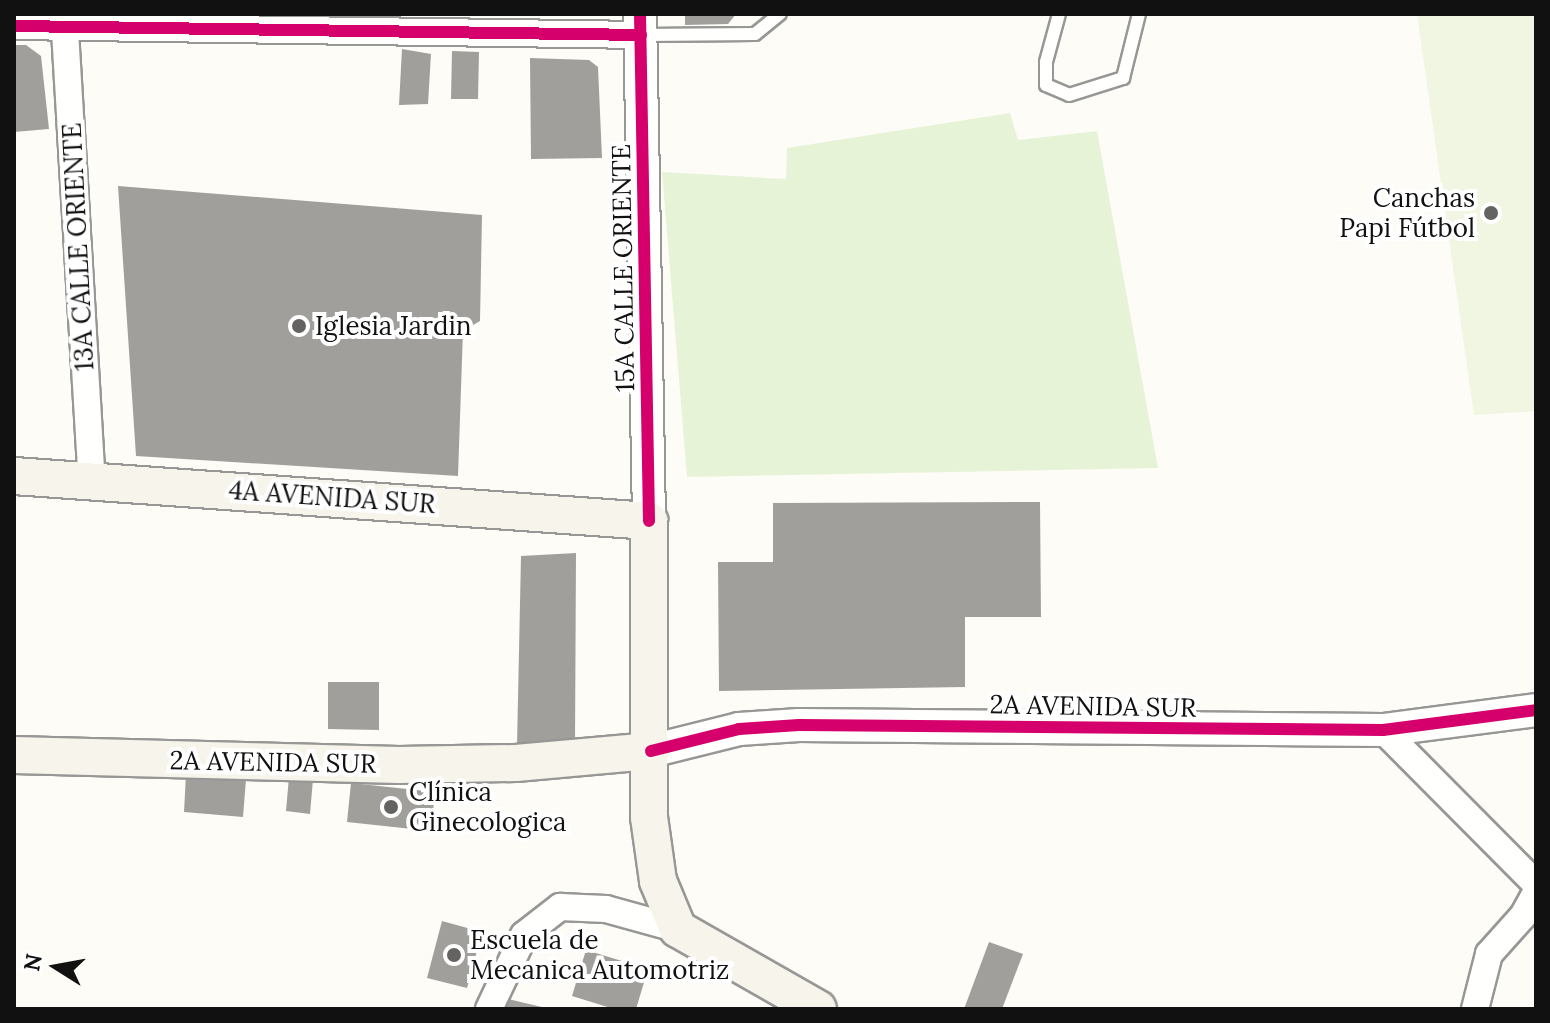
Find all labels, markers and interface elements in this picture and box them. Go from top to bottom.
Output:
street label: 13A CALLE ORIENTE [56,122,100,372]
street label: 15A CALLE ORIENTE [605,144,641,392]
place label: Canchas Papi Fútbol [1339,182,1475,244]
marker: Canchas Papi Fútbol [1482,204,1500,222]
place label: Iglesia Jardin [315,310,472,342]
marker: Iglesia Jardin [290,317,308,335]
street label: 4A AVENIDA SUR [228,474,436,520]
street label: 2A AVENIDA SUR [989,689,1197,723]
street label: 2A AVENIDA SUR [169,745,377,779]
place label: Clínica Ginecologica [409,776,567,838]
marker: Clínica Ginecologica [380,796,402,818]
place label: Escuela de Mecanica Automotriz [470,924,729,986]
north arrow [16,927,96,1007]
marker: Escuela de Mecanica Automotriz [445,946,463,964]
text: N [17,951,48,973]

